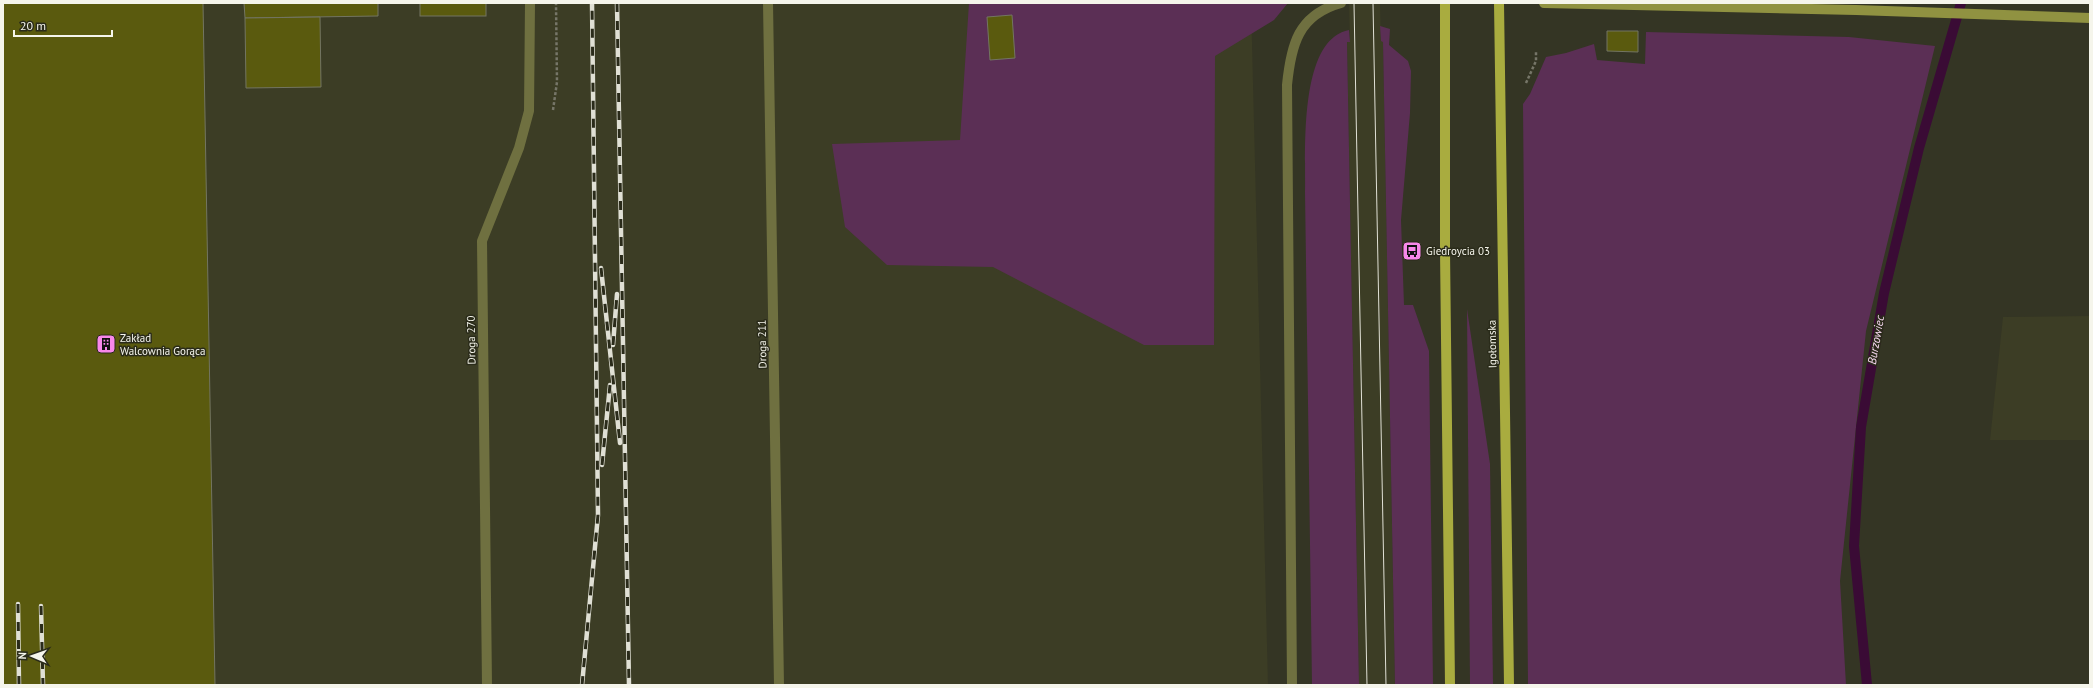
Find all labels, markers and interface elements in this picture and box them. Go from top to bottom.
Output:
scale bar [14,12,112,38]
text: 20 m [20,18,46,33]
bus stop icon: Giedroycia 03 [1401,240,1423,262]
place label: Giedroycia 03 [1426,244,1490,258]
water label: Burzowiec [1864,313,1887,366]
street label: Droga 270 [464,315,478,365]
street label: Droga 211 [755,319,769,369]
street label: Igołomska [1485,320,1499,368]
place label: Zakład Walcownia Gorąca [120,331,206,358]
building icon: Zakład Walcownia Gorąca [95,333,117,355]
north arrow [12,636,52,676]
text: N [15,652,29,660]

